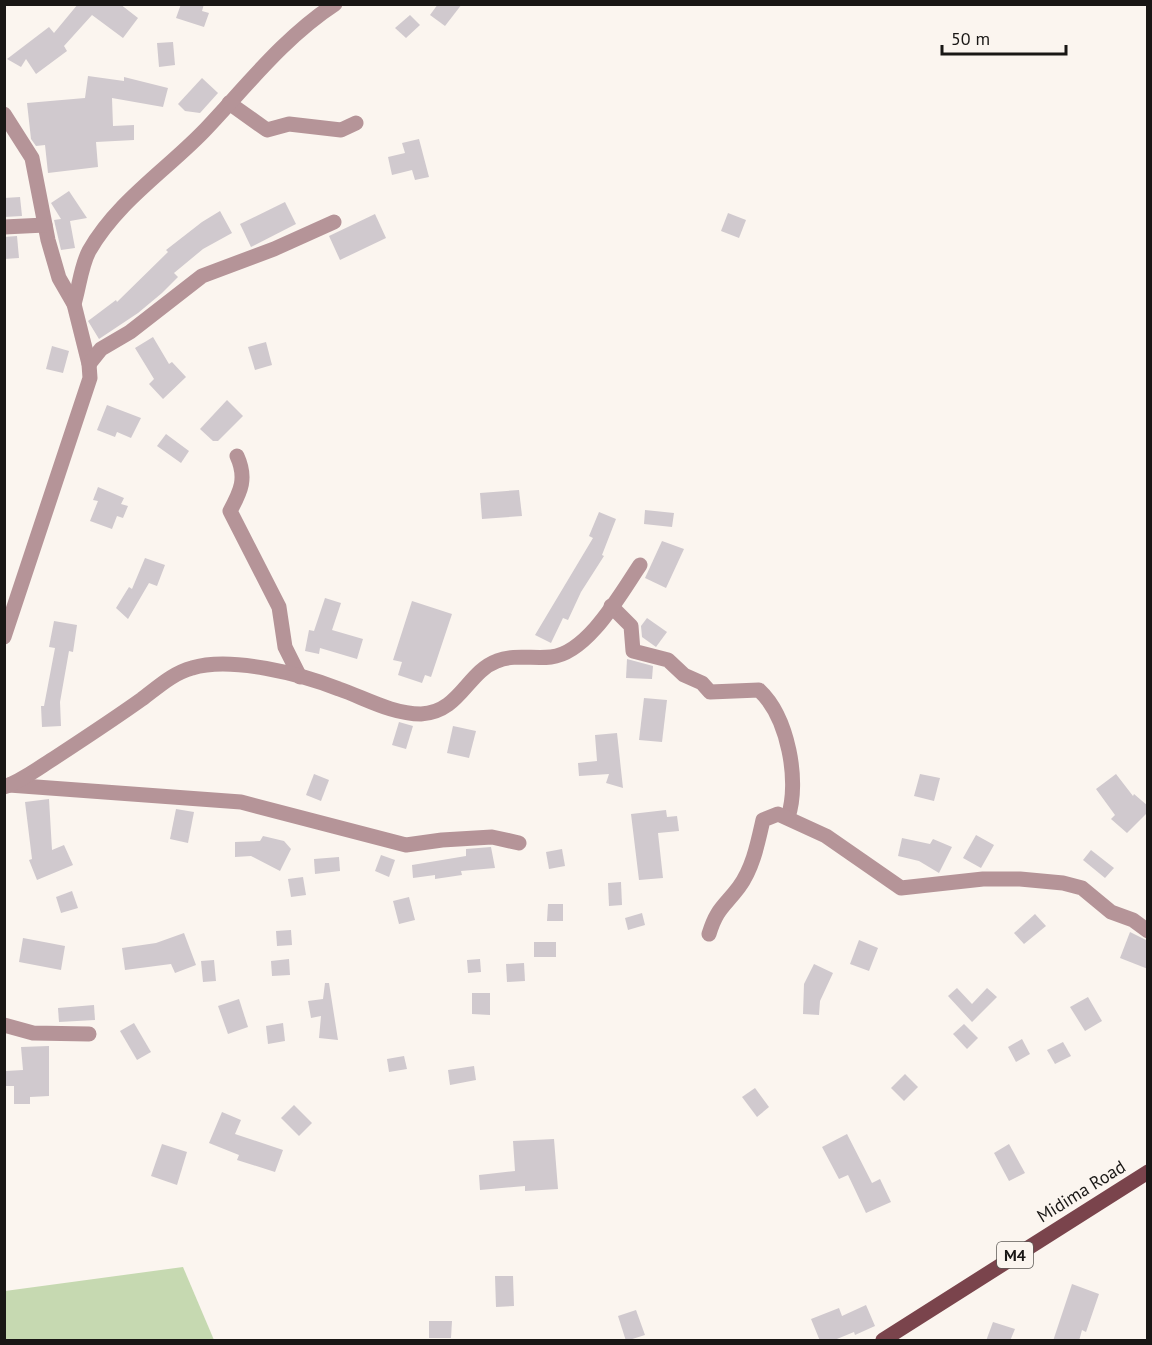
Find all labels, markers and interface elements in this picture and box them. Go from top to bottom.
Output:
scale bar [942,18,1066,56]
text: 50 m [951,27,990,50]
street label: Midima Road [1032,1155,1130,1227]
road number: M4 [997,1242,1033,1268]

